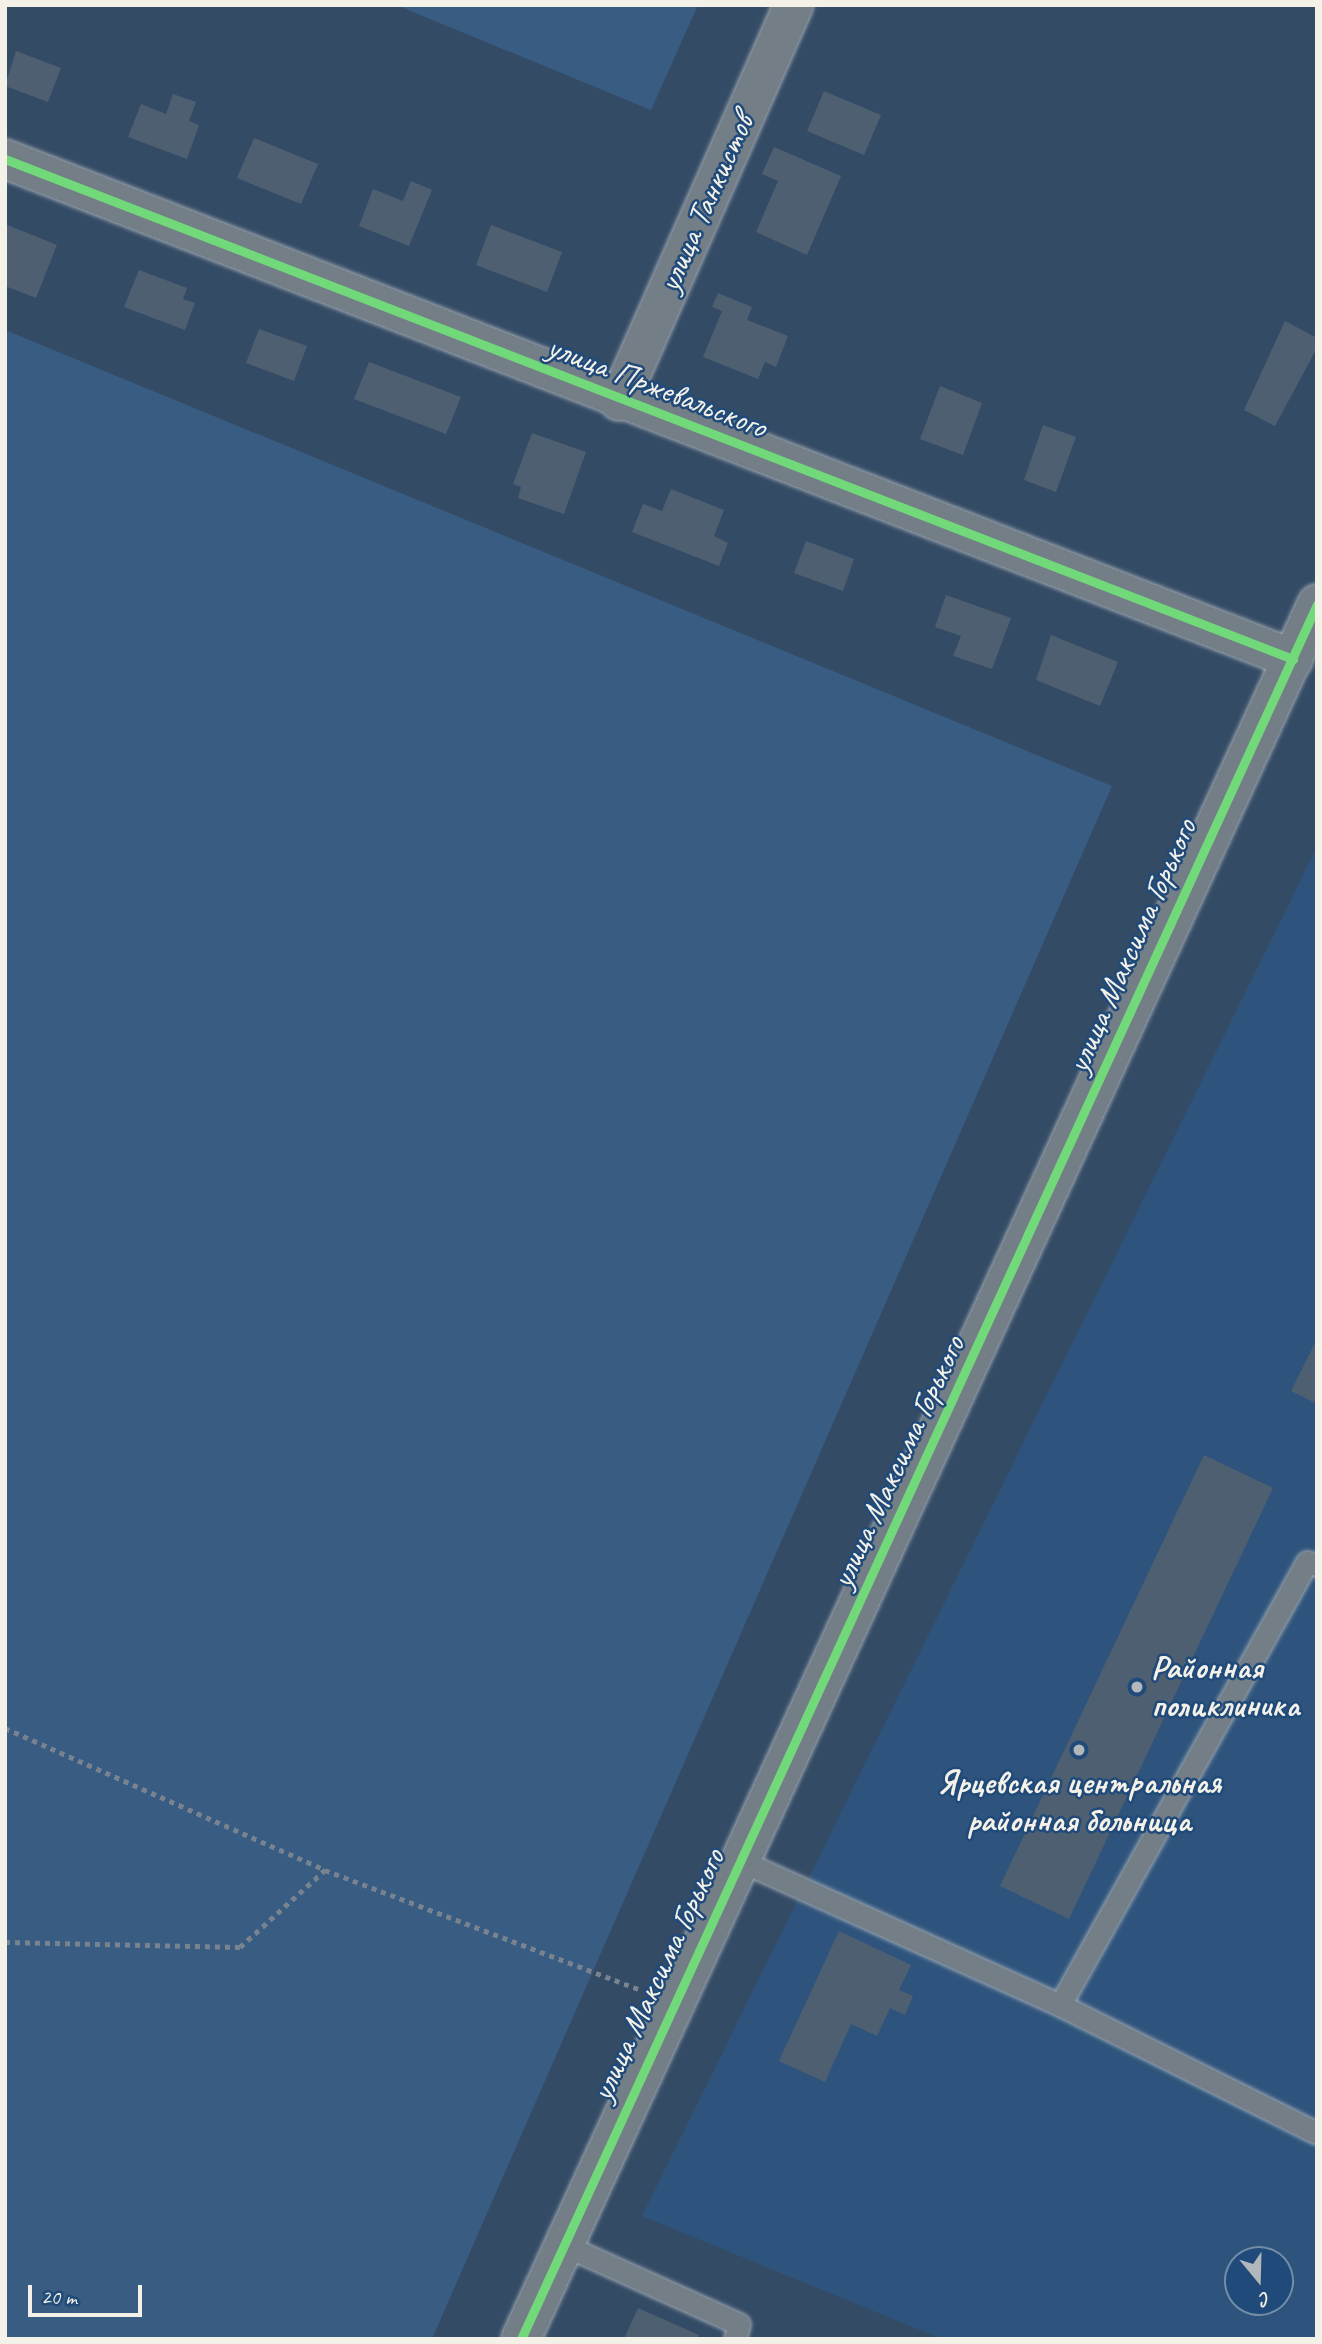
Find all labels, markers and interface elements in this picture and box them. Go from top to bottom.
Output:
street label: улица Танкистов [650,109,762,297]
street label: улица Пржевальского [541,327,773,447]
street label: улица Максима Горького [1059,814,1205,1078]
street label: улица Максима Горького [823,1331,973,1593]
place label: Районная поликлиника [1151,1648,1299,1726]
marker: Районная поликлиника [1129,1679,1145,1695]
marker: Ярцевская центральная районная больница [1069,1740,1089,1760]
place label: Ярцевская центральная районная больница [939,1763,1219,1841]
street label: улица Максима Горького [583,1844,733,2106]
north arrow [1224,2246,1294,2316]
scale bar [32,2270,145,2314]
text: 20 m [41,2284,77,2310]
text: С [1257,2286,1274,2312]

